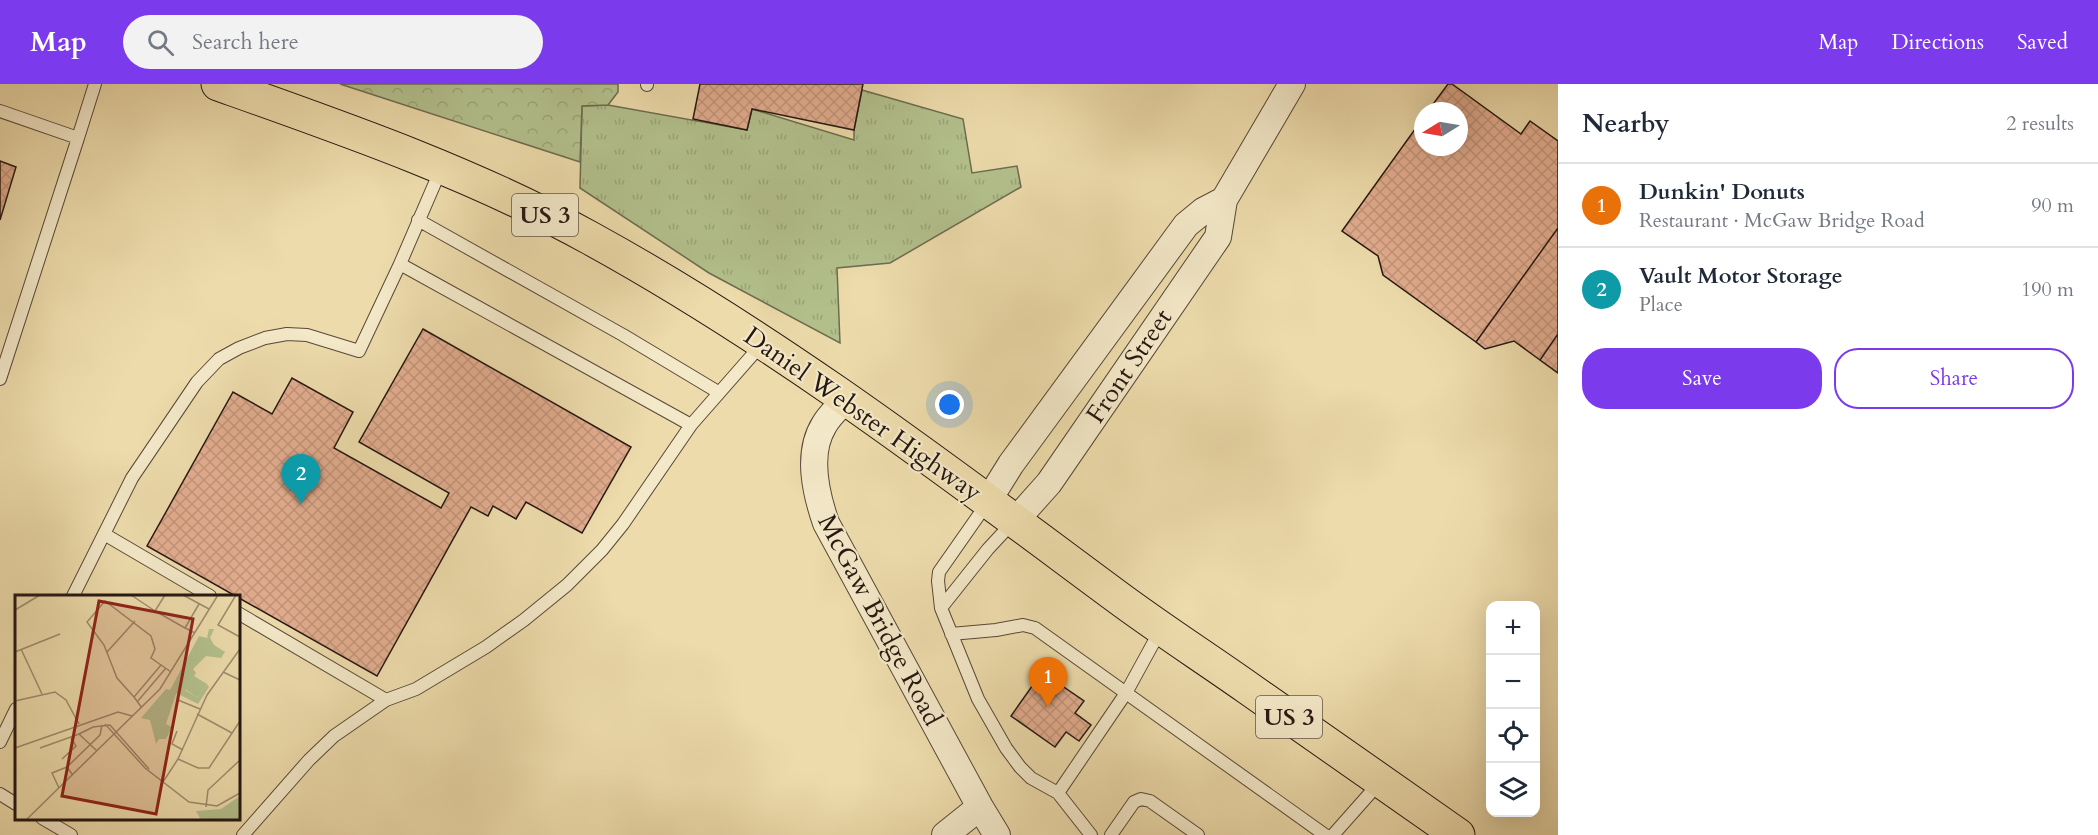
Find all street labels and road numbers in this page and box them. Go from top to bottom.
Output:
road number: US 3 [512,194,578,236]
street label: Front Street [1078,302,1180,430]
street label: Daniel Webster Highway [737,318,989,510]
street label: McGaw Bridge Road [809,508,951,732]
road number: US 3 [1256,696,1322,738]

